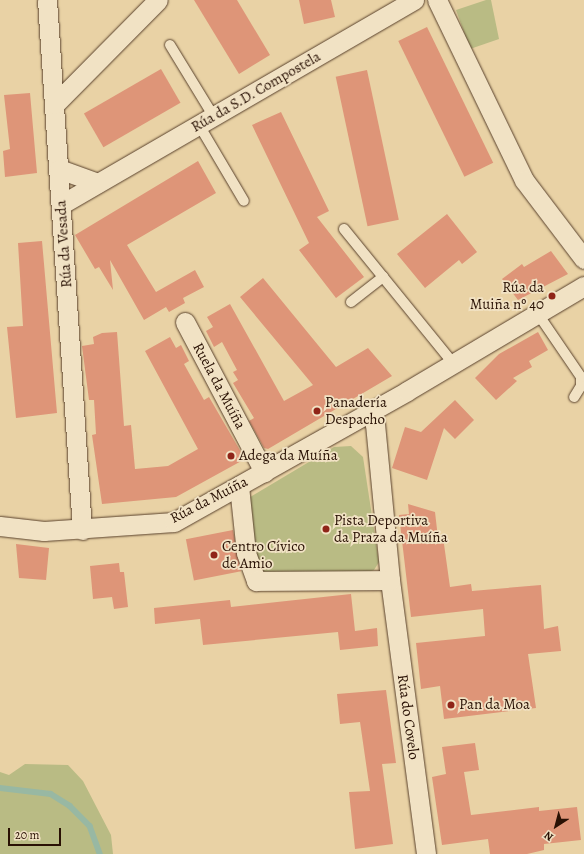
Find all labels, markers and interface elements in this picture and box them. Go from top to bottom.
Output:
street label: Rúa da S.D. Compostela [188,48,324,136]
street label: Rúa da Vesada [52,200,76,288]
place label: Rúa da Muiña nº 40 [470,278,544,313]
marker: Rúa da Muiña nº 40 [547,291,557,301]
street label: Ruela da Muíña [189,340,249,432]
place label: Panadería Despacho [325,393,387,428]
marker: Panadería Despacho [312,406,322,416]
place label: Adega da Muíña [239,447,338,465]
marker: Adega da Muíña [226,451,236,461]
street label: Rúa da Muíña [167,473,251,527]
place label: Pista Deportiva da Praza da Muíña [334,511,448,546]
marker: Pista Deportiva da Praza da Muíña [321,524,331,534]
place label: Centro Cívico de Amio [222,537,305,572]
marker: Centro Cívico de Amio [209,550,219,560]
street label: Rúa do Covelo [393,673,423,761]
place label: Pan da Moa [459,696,530,714]
marker: Pan da Moa [446,700,456,710]
north arrow [536,806,576,846]
scale bar [10,820,63,846]
text: 20 m [15,827,39,843]
text: N [541,828,556,845]

